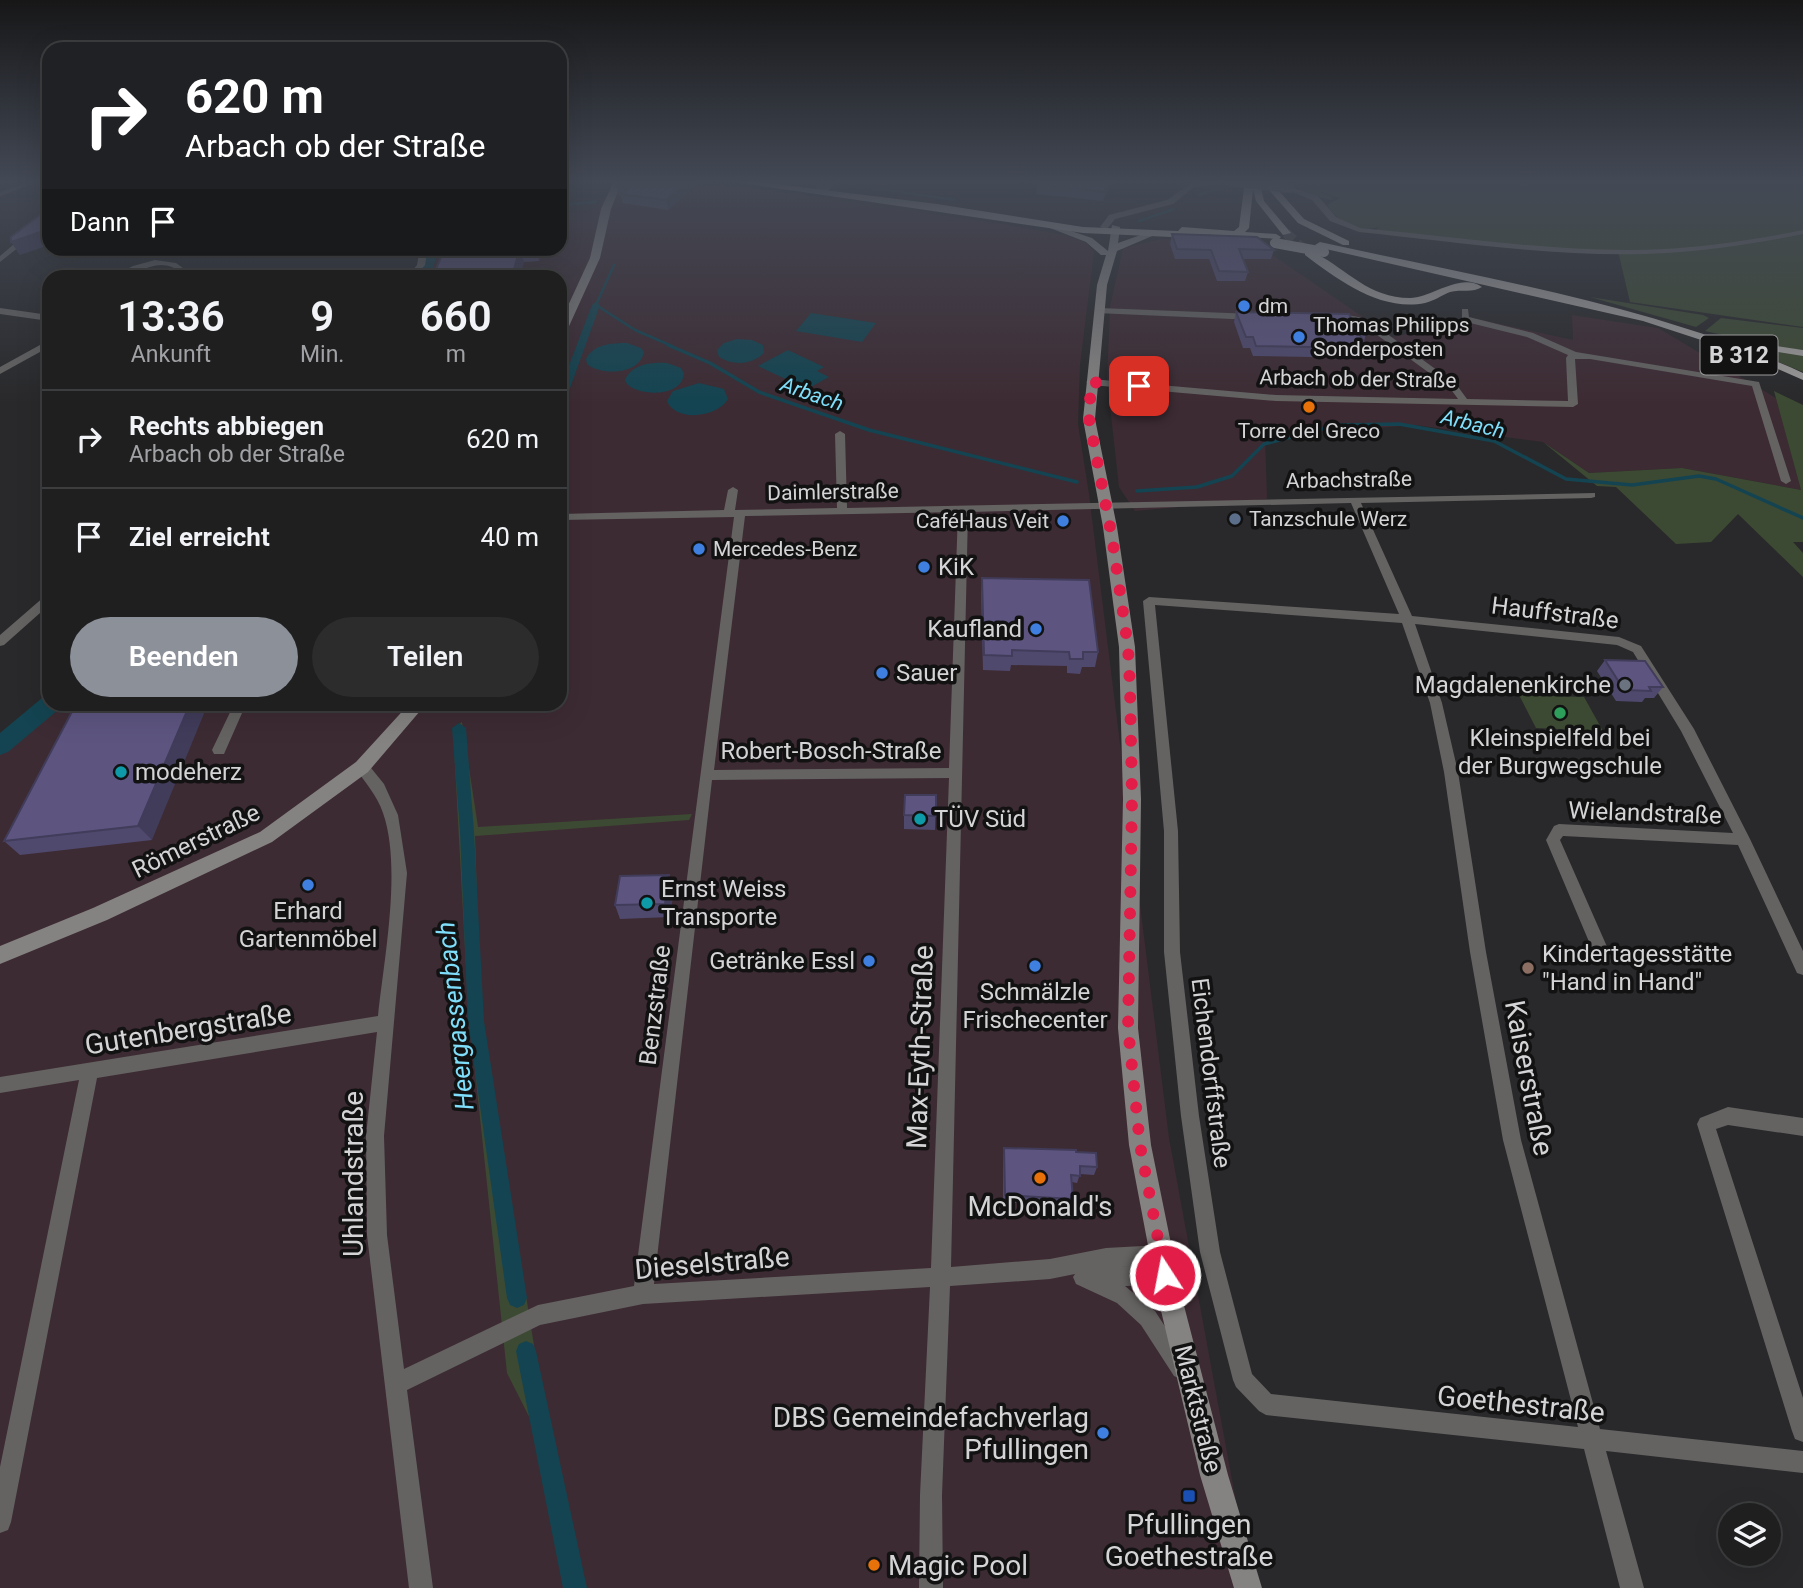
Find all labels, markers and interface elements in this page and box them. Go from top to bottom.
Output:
text: 620 m [185,68,324,125]
icon: right [70,70,161,161]
text: Arbach ob der Straße [185,127,485,165]
icon: arrive [144,203,182,241]
text: Dann [70,207,130,237]
text: 13:36 [117,292,225,341]
text: 9 [310,292,334,341]
text: 660 [420,292,492,341]
place label: dm [1258,294,1288,318]
marker: dm [1236,298,1252,314]
place label: Thomas Philipps Sonderposten [1313,313,1470,361]
marker: Thomas Philipps Sonderposten [1291,329,1307,345]
road number: B 312 [1700,336,1778,374]
text: Ankunft [131,341,211,368]
text: Min. [300,341,344,368]
text: m [446,341,466,368]
pin [1109,356,1169,416]
street label: Arbach ob der Straße [1259,365,1457,393]
icon: arrive [1120,367,1158,405]
water label: Arbach [777,372,846,416]
marker: Torre del Greco [1301,399,1317,415]
water label: Arbach [1438,404,1507,443]
text: Rechts abbiegen [129,411,324,441]
place label: Torre del Greco [1238,419,1380,443]
icon: right [70,420,108,458]
text: 620 m [466,424,539,454]
text: Arbach ob der Straße [129,441,345,468]
street label: Arbachstraße [1286,467,1412,493]
street label: Daimlerstraße [767,479,899,505]
place label: Tanzschule Werz [1249,507,1407,531]
place label: CaféHaus Veit [916,509,1049,533]
marker: Tanzschule Werz [1227,511,1243,527]
marker: CaféHaus Veit [1055,513,1071,529]
icon: arrive [70,518,108,556]
text: Ziel erreicht [129,522,270,552]
text: 40 m [481,522,539,552]
place label: Mercedes-Benz [713,537,857,561]
marker: Mercedes-Benz [691,541,707,557]
place label: KiK [938,553,975,581]
marker: KiK [916,559,932,575]
street label: Hauffstraße [1490,591,1620,635]
place label: Kaufland [927,615,1022,643]
button: Beenden [70,617,298,697]
button: Teilen [312,617,539,697]
marker: Kaufland [1028,621,1044,637]
place label: Sauer [896,659,957,687]
marker: Sauer [874,665,890,681]
place label: Magdalenenkirche [1415,671,1611,699]
marker: Magdalenenkirche [1617,677,1633,693]
marker: Kleinspielfeld bei der Burgwegschule [1552,705,1568,721]
place label: Kleinspielfeld bei der Burgwegschule [1458,724,1662,780]
street label: Robert-Bosch-Straße [720,737,942,765]
place label: modeherz [135,758,242,786]
marker: modeherz [113,764,129,780]
street label: Wielandstraße [1568,796,1722,830]
street label: Römerstraße [128,798,264,884]
place label: TÜV Süd [934,805,1026,833]
marker: TÜV Süd [912,811,928,827]
place label: Ernst Weiss Transporte [661,875,786,931]
marker: Erhard Gartenmöbel [300,877,316,893]
marker: Ernst Weiss Transporte [639,895,655,911]
place label: Erhard Gartenmöbel [239,897,377,953]
water label: Heergassenbach [430,920,480,1112]
place label: Kindertagesstätte "Hand in Hand" [1542,940,1732,996]
street label: Benzstraße [634,943,676,1067]
street label: Max-Eyth-Straße [900,945,940,1149]
place label: Getränke Essl [709,947,855,975]
marker: Getränke Essl [861,953,877,969]
marker: Schmälzle Frischecenter [1027,958,1043,974]
marker: Kindertagesstätte "Hand in Hand" [1520,960,1536,976]
street label: Eichendorffstraße [1185,976,1237,1170]
place label: Schmälzle Frischecenter [962,978,1108,1034]
street label: Gutenbergstraße [82,996,294,1062]
street label: Kaiserstraße [1498,997,1560,1159]
street label: Uhlandstraße [337,1091,370,1257]
marker: McDonald's [1032,1170,1048,1186]
place label: McDonald's [968,1190,1113,1223]
position arrow [1128,1238,1202,1312]
street label: Dieselstraße [633,1240,791,1286]
street label: Marktstraße [1169,1342,1227,1476]
street label: Goethestraße [1435,1379,1607,1429]
place label: DBS Gemeindefachverlag Pfullingen [773,1401,1089,1466]
marker: DBS Gemeindefachverlag Pfullingen [1095,1425,1111,1441]
marker: Pfullingen Goethestraße [1181,1488,1197,1504]
map controls [1718,1503,1781,1566]
button: layers [1718,1503,1781,1566]
place label: Pfullingen Goethestraße [1105,1508,1273,1573]
place label: Magic Pool [888,1549,1028,1582]
marker: Magic Pool [866,1557,882,1573]

